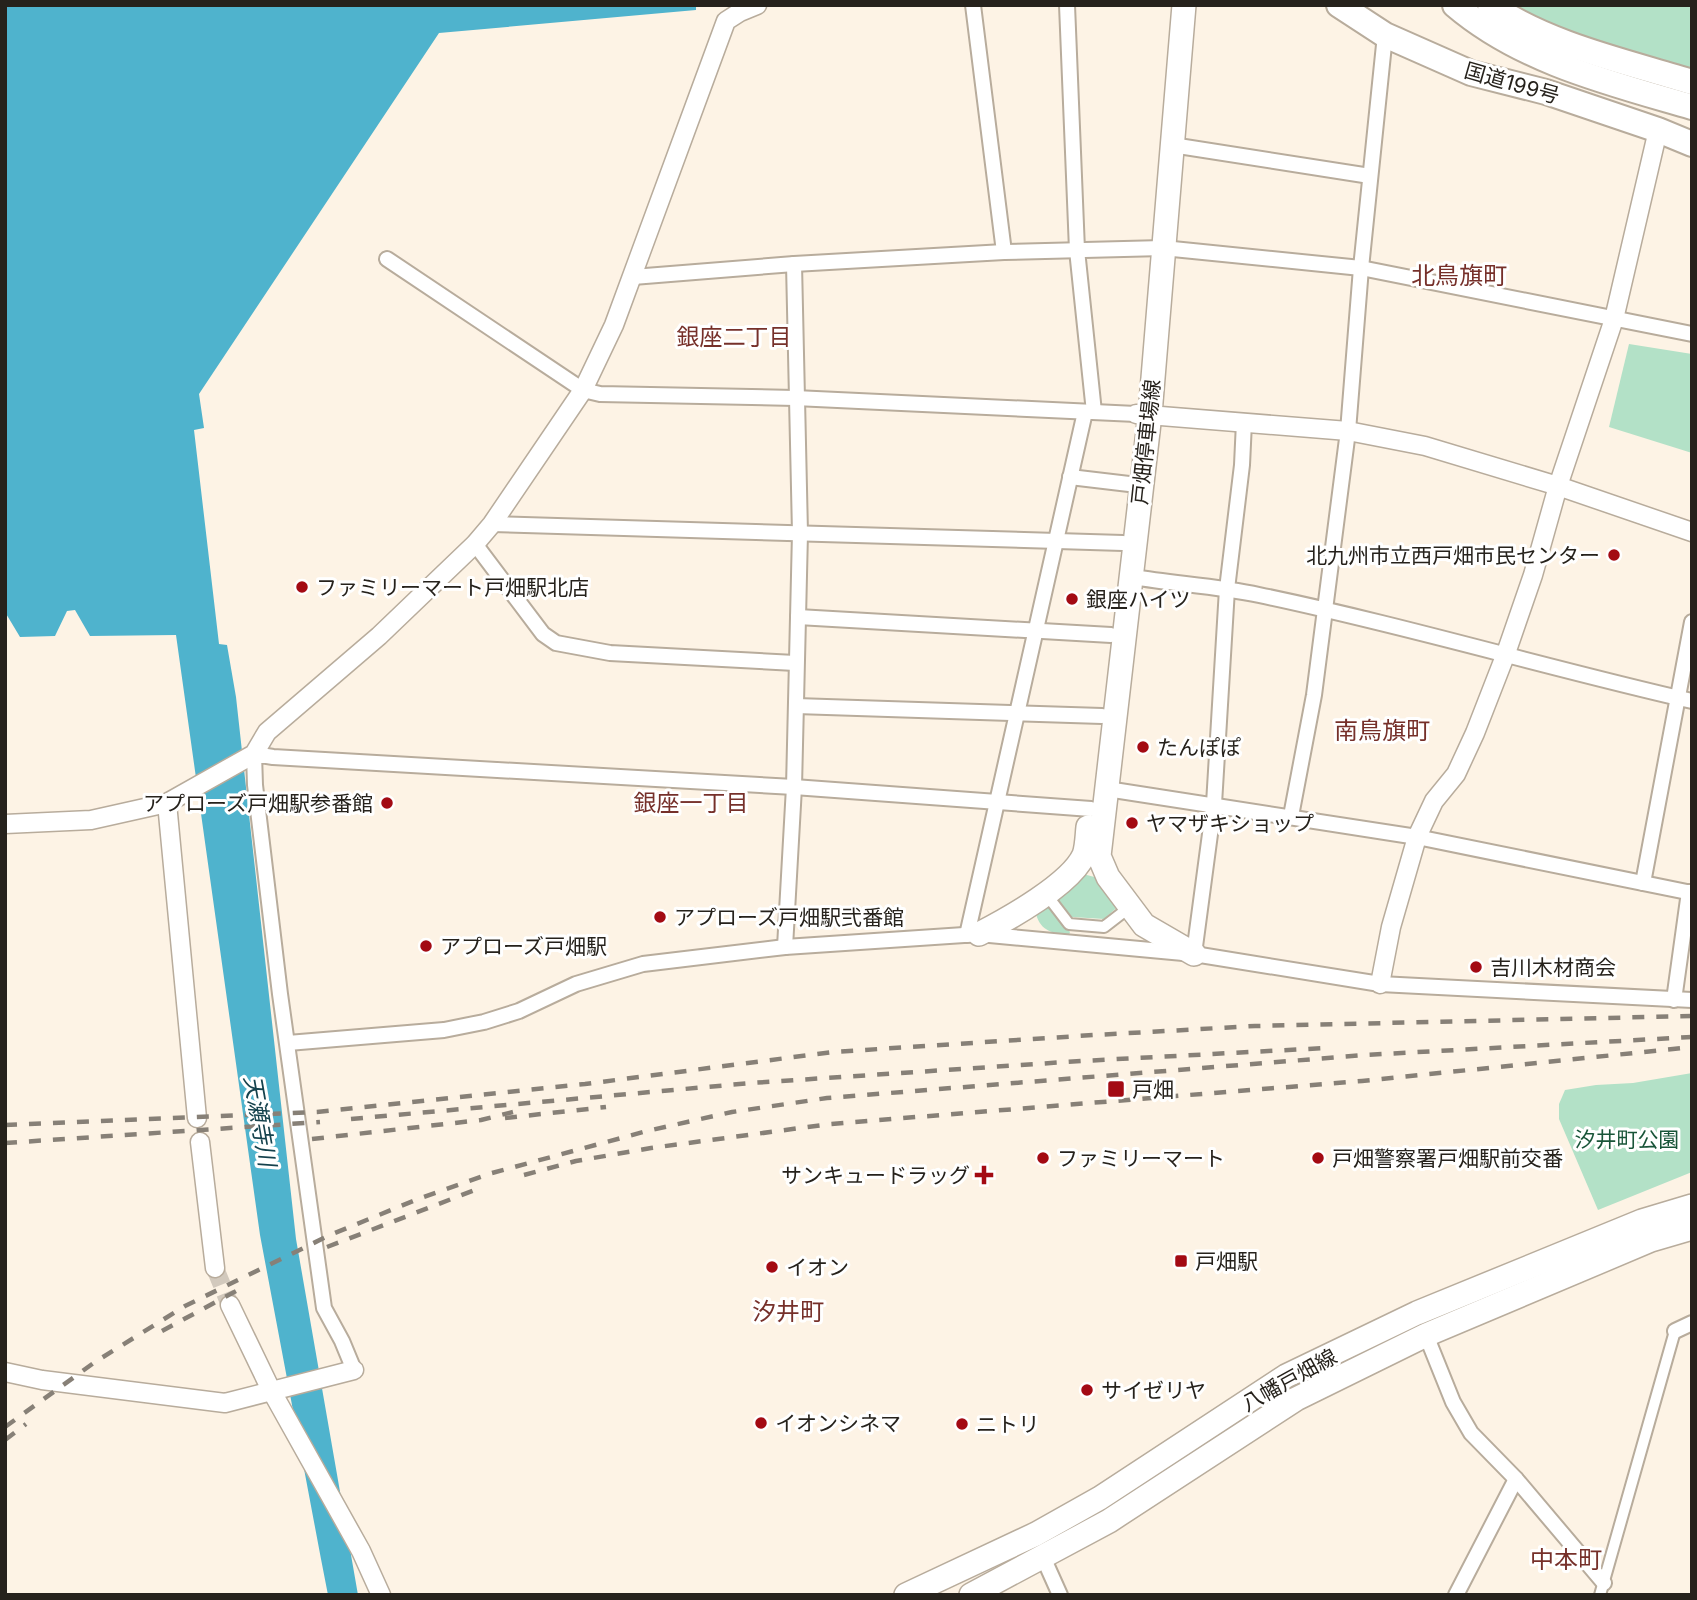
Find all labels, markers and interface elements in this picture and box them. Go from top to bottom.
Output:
street label: 国道199号 [1462,58,1562,108]
district label: 北鳥旗町 [1411,261,1507,290]
district label: 銀座二丁目 [677,323,792,351]
street label: 戸畑停車場線 [1127,378,1165,506]
place label: 北九州市立西戸畑市民センター [1306,543,1600,568]
marker: 北九州市立西戸畑市民センター [1606,547,1622,563]
place label: ファミリーマート戸畑駅北店 [316,575,589,600]
marker: ファミリーマート戸畑駅北店 [294,579,310,595]
place label: 銀座ハイツ [1086,587,1191,612]
marker: 銀座ハイツ [1064,591,1080,607]
district label: 南鳥旗町 [1334,716,1430,745]
place label: たんぽぽ [1157,735,1241,760]
marker: たんぽぽ [1135,739,1151,755]
district label: 銀座一丁目 [634,789,749,817]
place label: アプローズ戸畑駅参番館 [143,791,373,816]
marker: アプローズ戸畑駅参番館 [379,795,395,811]
place label: ヤマザキショップ [1146,811,1314,836]
marker: ヤマザキショップ [1124,815,1140,831]
place label: アプローズ戸畑駅弐番館 [674,905,904,930]
marker: アプローズ戸畑駅弐番館 [652,909,668,925]
place label: アプローズ戸畑駅 [440,934,607,959]
marker: アプローズ戸畑駅 [418,938,434,954]
place label: 吉川木材商会 [1490,955,1616,980]
marker: 吉川木材商会 [1468,959,1484,975]
water label: 天瀬寺川 [238,1073,282,1172]
place label: 戸畑 [1132,1077,1174,1102]
marker: 戸畑 [1106,1079,1126,1099]
park label: 汐井町公園 [1575,1127,1680,1152]
place label: ファミリーマート [1057,1146,1225,1171]
place label: 戸畑警察署戸畑駅前交番 [1332,1146,1563,1171]
marker: ファミリーマート [1035,1150,1051,1166]
marker: 戸畑警察署戸畑駅前交番 [1310,1150,1326,1166]
place label: サンキュードラッグ [781,1163,970,1188]
marker: サンキュードラッグ [976,1167,992,1183]
place label: 戸畑駅 [1195,1249,1258,1274]
marker: 戸畑駅 [1173,1253,1189,1269]
place label: イオン [786,1255,849,1280]
marker: イオン [764,1259,780,1275]
district label: 汐井町 [752,1297,824,1326]
street label: 八幡戸畑線 [1237,1344,1341,1416]
place label: サイゼリヤ [1101,1378,1206,1403]
marker: サイゼリヤ [1079,1382,1095,1398]
place label: イオンシネマ [775,1411,901,1436]
place label: ニトリ [976,1412,1039,1437]
marker: イオンシネマ [753,1415,769,1431]
marker: ニトリ [954,1416,970,1432]
district label: 中本町 [1530,1545,1602,1574]

